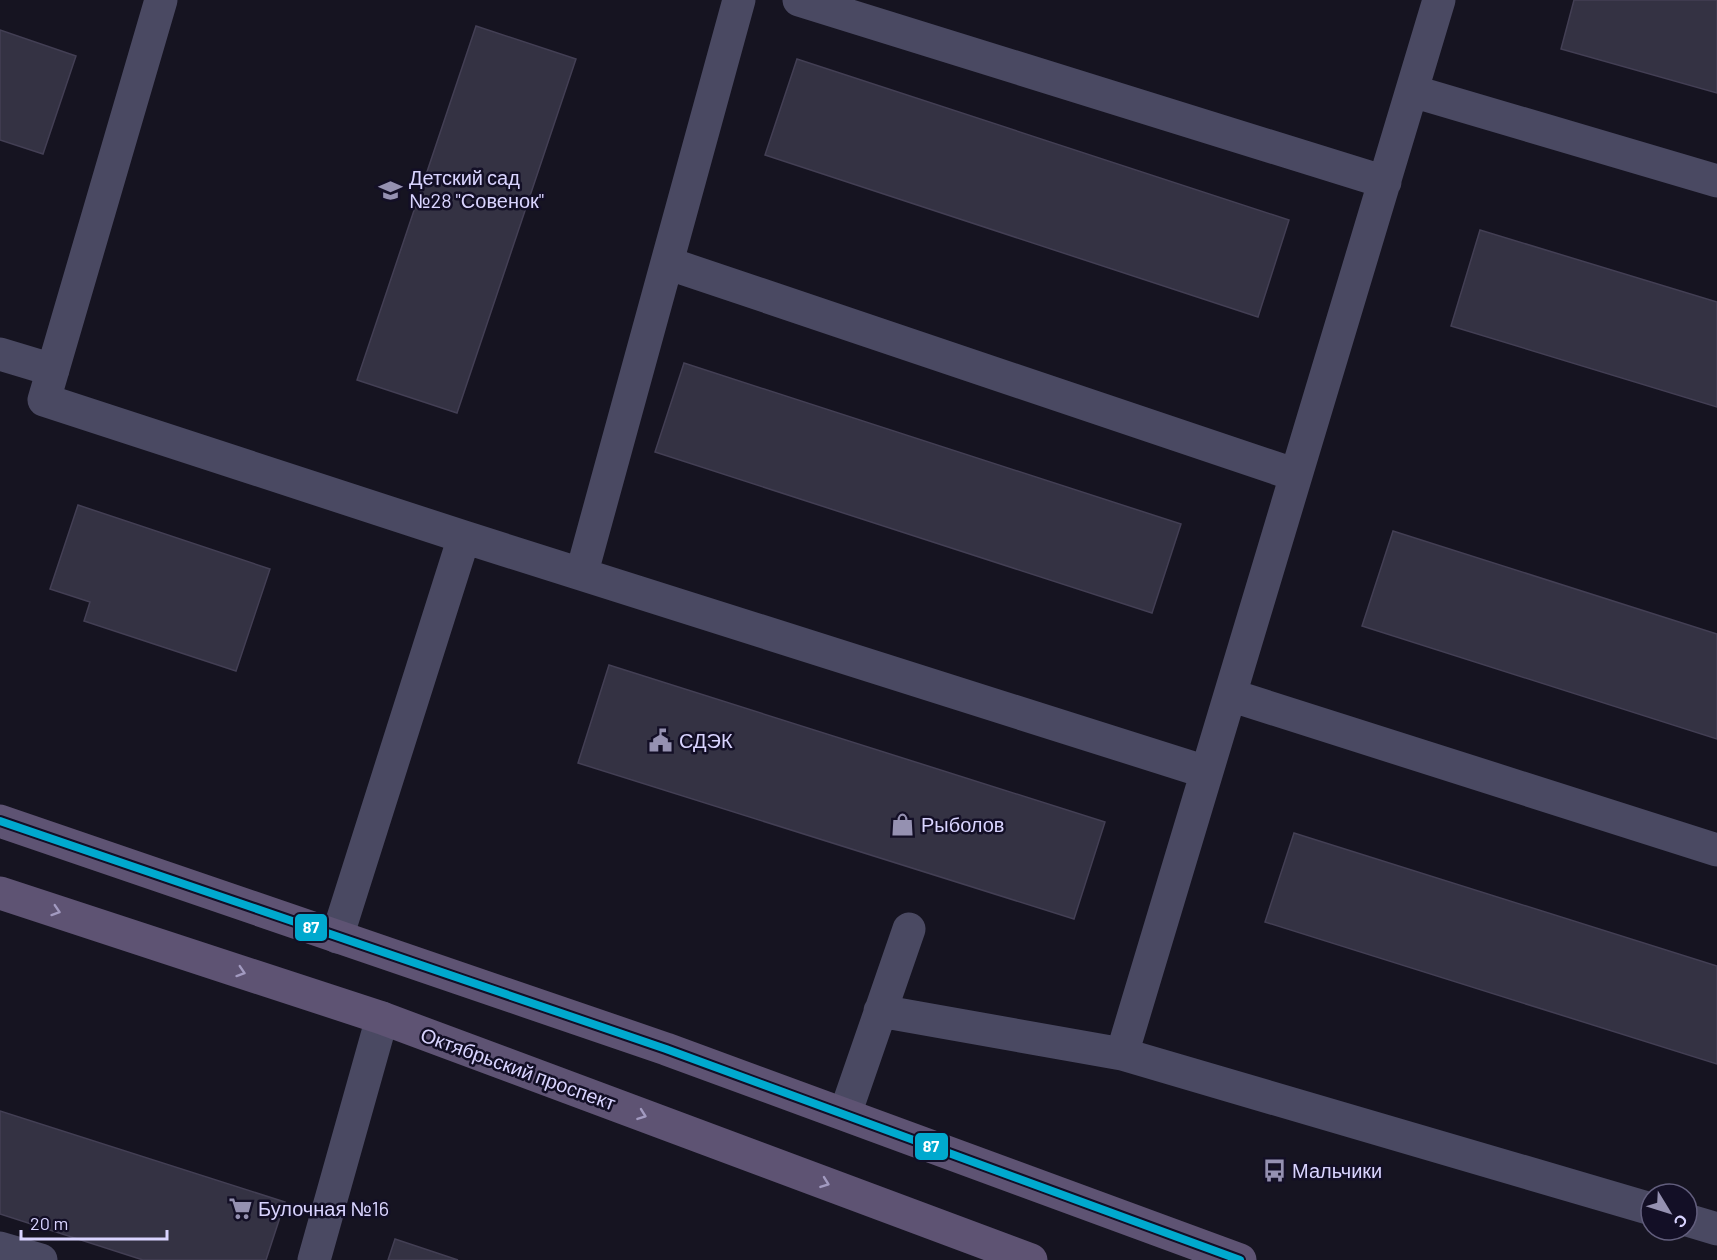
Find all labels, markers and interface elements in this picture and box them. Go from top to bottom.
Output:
place label: Детский сад №28 "Совенок" [409,165,544,212]
school or university icon: Детский сад №28 "Совенок" [378,177,404,203]
public building icon: СДЭК [648,728,674,754]
place label: СДЭК [679,728,733,752]
shop icon: Рыболов [890,812,916,838]
place label: Рыболов [921,812,1005,836]
one-way arrow [50,904,61,916]
line badge: 87 [294,913,328,942]
text: 87 [303,917,319,936]
one-way arrow [235,964,246,977]
street label: Октябрьский проспект [418,1022,619,1115]
one-way arrow [636,1107,647,1120]
line badge: 87 [914,1132,949,1161]
text: 87 [923,1136,939,1155]
bus stop icon: Мальчики [1261,1158,1287,1184]
place label: Мальчики [1292,1158,1382,1182]
one-way arrow [819,1176,830,1188]
north arrow [1639,1182,1699,1242]
supermarket icon: Булочная №16 [227,1196,253,1222]
place label: Булочная №16 [258,1196,389,1220]
scale bar [21,1203,166,1241]
text: С [1670,1211,1692,1232]
text: 20 m [30,1212,68,1234]

